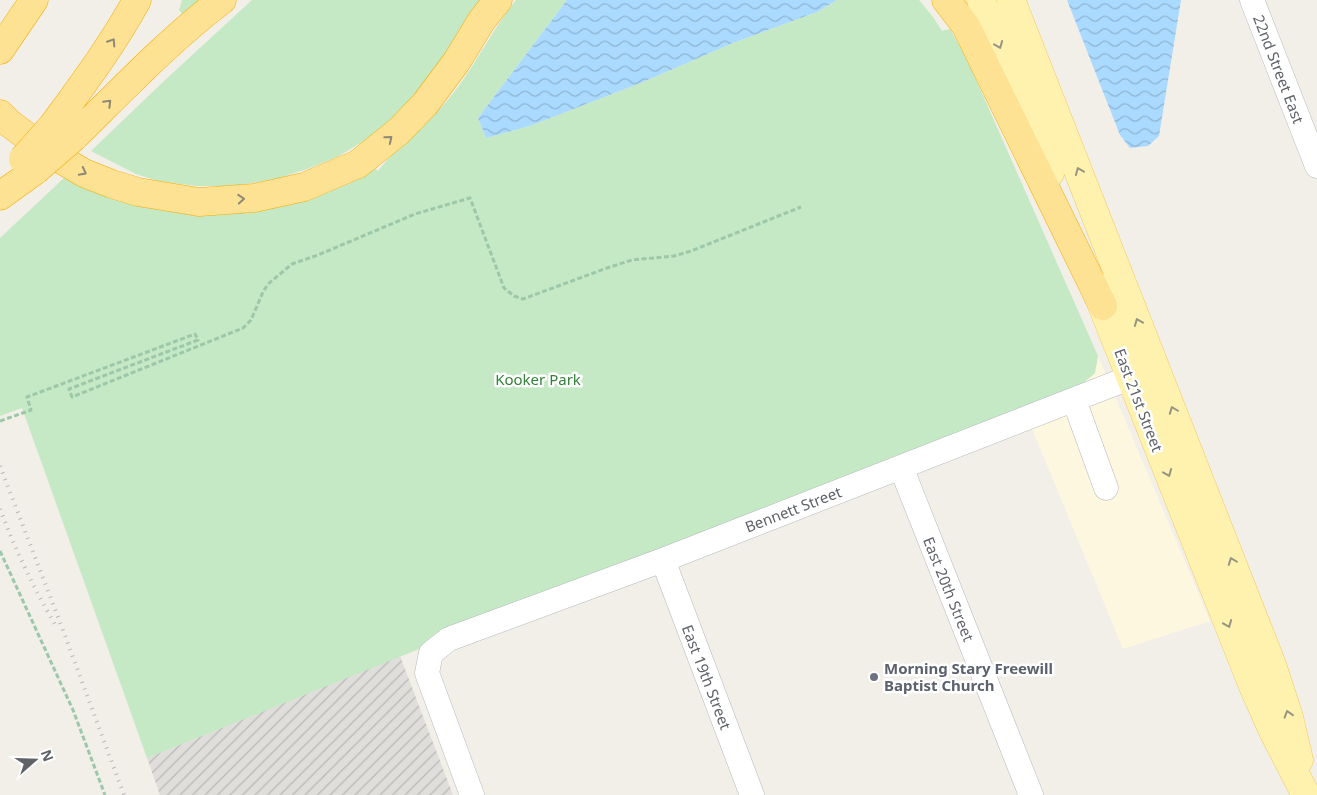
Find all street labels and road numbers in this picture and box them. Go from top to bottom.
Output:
street label: 22nd Street East [1249,12,1309,127]
street label: East 21st Street [1110,346,1168,455]
street label: Bennett Street [742,481,845,537]
street label: East 20th Street [919,534,979,645]
street label: East 19th Street [678,622,736,733]

